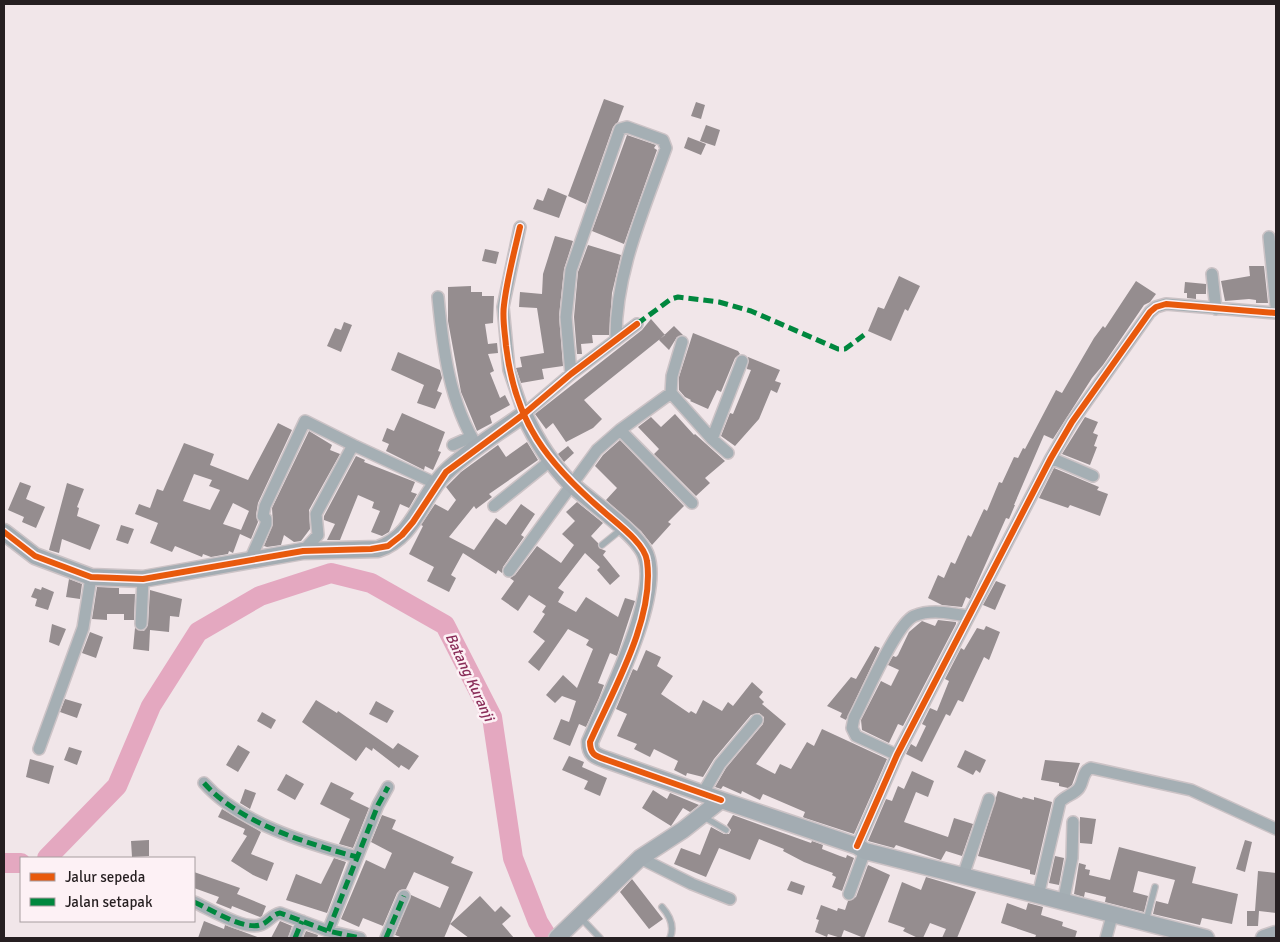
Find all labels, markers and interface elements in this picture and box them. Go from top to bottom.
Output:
water label: Batang Kuranji [442,630,499,726]
legend [20,857,195,922]
text: Jalur sepeda [65,868,145,886]
text: Jalan setapak [65,893,153,911]

